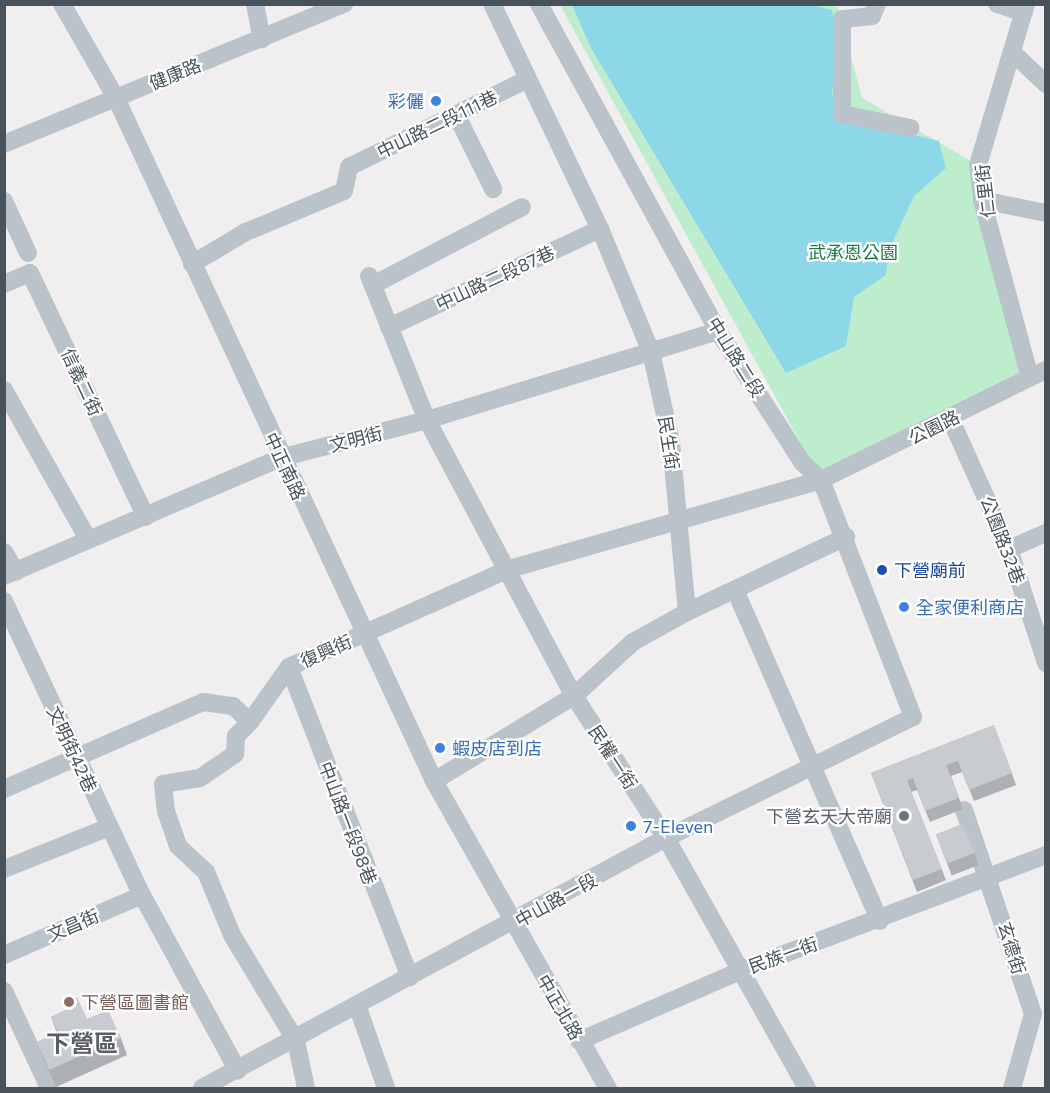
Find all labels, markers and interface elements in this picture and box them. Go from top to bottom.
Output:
street label: 健康路 [146,54,204,94]
street label: 中山路二段111巷 [373,86,501,162]
place label: 彩儷 [388,90,424,112]
marker: 彩儷 [429,94,443,108]
street label: 仁里街 [971,163,999,219]
street label: 中山路二段87巷 [432,241,558,315]
park label: 武承恩公園 [808,241,898,263]
street label: 中山路二段 [703,313,769,401]
street label: 信義二街 [57,345,107,419]
street label: 公園路 [905,405,963,449]
street label: 民生街 [654,415,684,471]
street label: 文明街 [327,422,385,456]
street label: 中正南路 [260,429,310,503]
street label: 公園路32巷 [976,493,1030,587]
place label: 下營廟前 [894,559,966,581]
marker: 下營廟前 [875,563,889,577]
place label: 全家便利商店 [916,596,1024,618]
marker: 全家便利商店 [897,600,911,614]
street label: 復興街 [297,630,355,672]
street label: 文明街42巷 [43,703,101,795]
street label: 民權一街 [584,721,642,793]
place label: 蝦皮店到店 [452,737,542,759]
marker: 蝦皮店到店 [433,741,447,755]
street label: 中山路一段98巷 [315,759,381,887]
place label: 下營玄天大帝廟 [766,805,892,827]
marker: 下營玄天大帝廟 [897,809,911,823]
place label: 7-Eleven [643,815,713,837]
marker: 7-Eleven [624,819,638,833]
street label: 中山路一段 [511,869,601,931]
street label: 文昌街 [44,905,102,945]
street label: 玄德街 [994,919,1030,977]
street label: 民族一街 [745,933,821,977]
street label: 中正北路 [533,970,587,1044]
place label: 下營區圖書館 [81,991,189,1013]
marker: 下營區圖書館 [62,995,76,1009]
district label: 下營區 [46,1029,118,1057]

